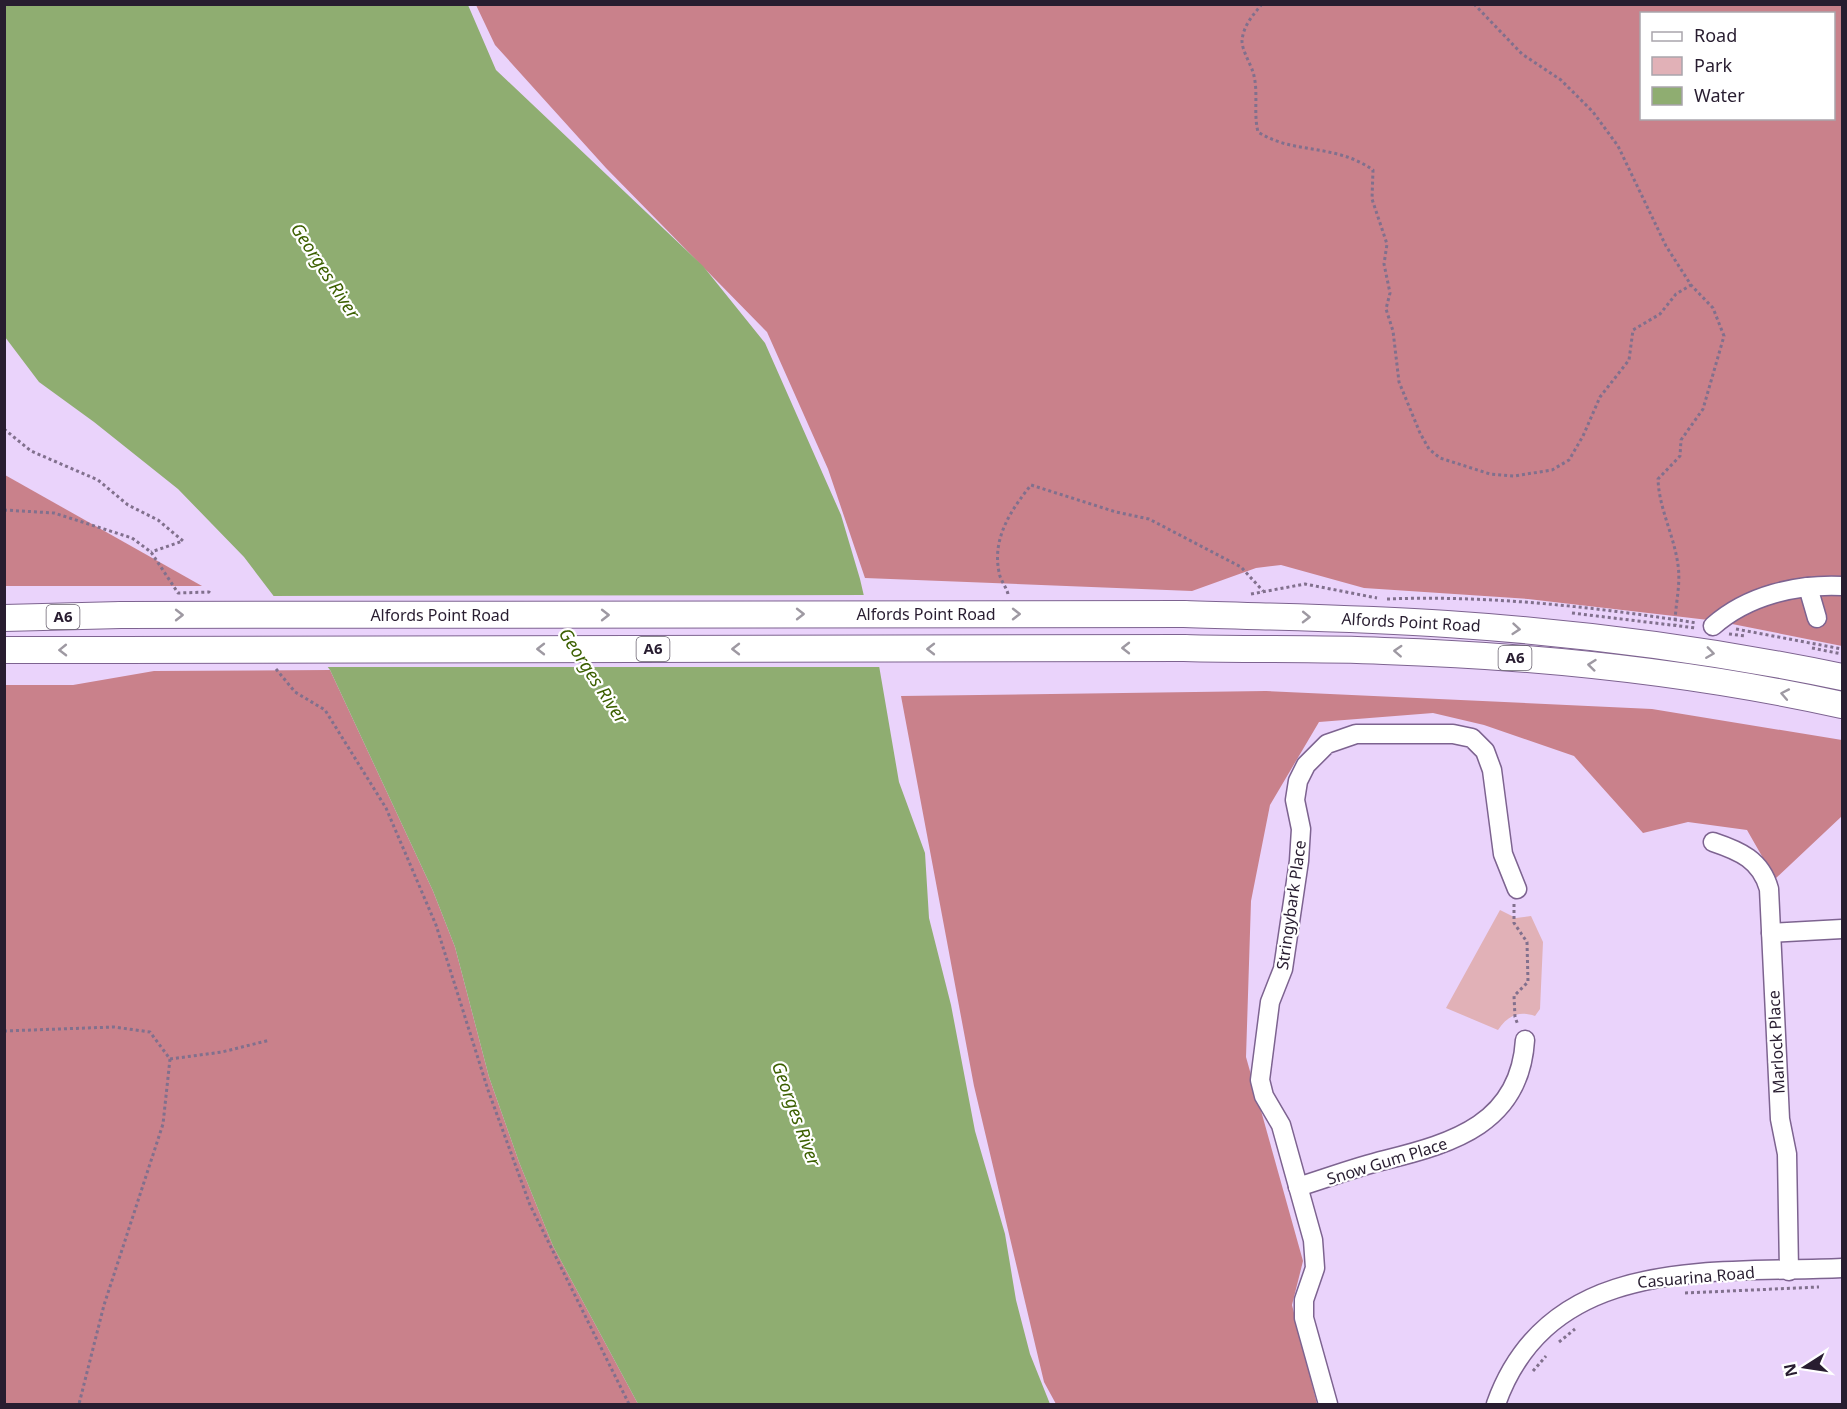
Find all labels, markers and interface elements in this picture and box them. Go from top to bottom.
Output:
legend [1640,12,1835,120]
text: Road [1694,23,1737,47]
text: Park [1694,53,1732,77]
text: Water [1694,83,1745,107]
water label: Georges River [286,218,366,324]
street label: Alfords Point Road [856,603,996,625]
street label: Alfords Point Road [370,604,510,626]
road number: A6 [46,605,80,629]
street label: Alfords Point Road [1341,607,1481,637]
one-way arrow [796,608,805,620]
one-way arrow [1012,608,1021,620]
one-way arrow [175,609,184,621]
one-way arrow [601,609,610,621]
one-way arrow [1301,611,1310,623]
one-way arrow [1512,622,1521,635]
water label: Georges River [554,623,634,729]
road number: A6 [636,637,670,661]
one-way arrow [1121,642,1130,654]
one-way arrow [536,643,545,655]
one-way arrow [731,643,740,655]
one-way arrow [926,643,935,655]
one-way arrow [58,644,67,656]
one-way arrow [1393,645,1402,658]
road number: A6 [1498,646,1532,670]
one-way arrow [1705,647,1714,659]
one-way arrow [1588,659,1597,672]
one-way arrow [1780,688,1790,701]
street label: Stringybark Place [1271,839,1311,971]
street label: Marlock Place [1762,990,1790,1094]
water label: Georges River [767,1058,827,1170]
street label: Snow Gum Place [1324,1132,1450,1190]
street label: Casuarina Road [1636,1261,1756,1293]
north arrow [1775,1337,1835,1397]
text: N [1778,1361,1802,1379]

